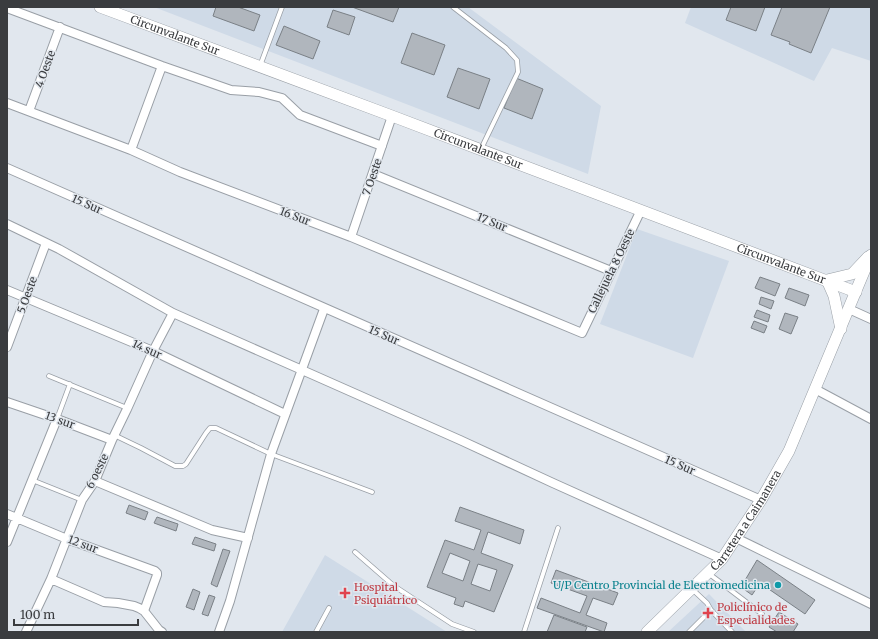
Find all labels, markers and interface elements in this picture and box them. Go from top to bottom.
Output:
street label: Circunvalante Sur [128,12,221,58]
street label: 4 Oeste [32,48,58,90]
street label: Circunvalante Sur [432,126,525,172]
street label: 7 Oeste [359,156,385,197]
street label: 15 Sur [70,191,104,217]
street label: 16 Sur [278,204,312,228]
street label: 17 Sur [475,210,509,234]
street label: Callejuela 8 Oeste [585,226,638,315]
street label: Circunvalante Sur [735,240,828,287]
street label: 5 Oeste [14,274,40,315]
street label: 15 Sur [367,322,401,348]
street label: 14 sur [130,336,164,362]
street label: 13 sur [43,408,77,432]
street label: 6 oeste [83,451,112,491]
street label: 15 Sur [663,452,697,478]
street label: Carretera a Caimanera [707,467,784,573]
street label: 12 sur [66,532,100,556]
place label: U/P Centro Provincial de Electromedicina [553,578,770,592]
place label: Hospital Psiquiátrico [354,580,418,607]
marker: U/P Centro Provincial de Electromedicina [773,580,783,590]
marker: Hospital Psiquiátrico [339,587,351,599]
place label: Policlínico de Especialidades [717,600,795,627]
scale bar [14,601,138,627]
text: 100 m [20,607,55,622]
marker: Policlínico de Especialidades [702,607,714,619]

